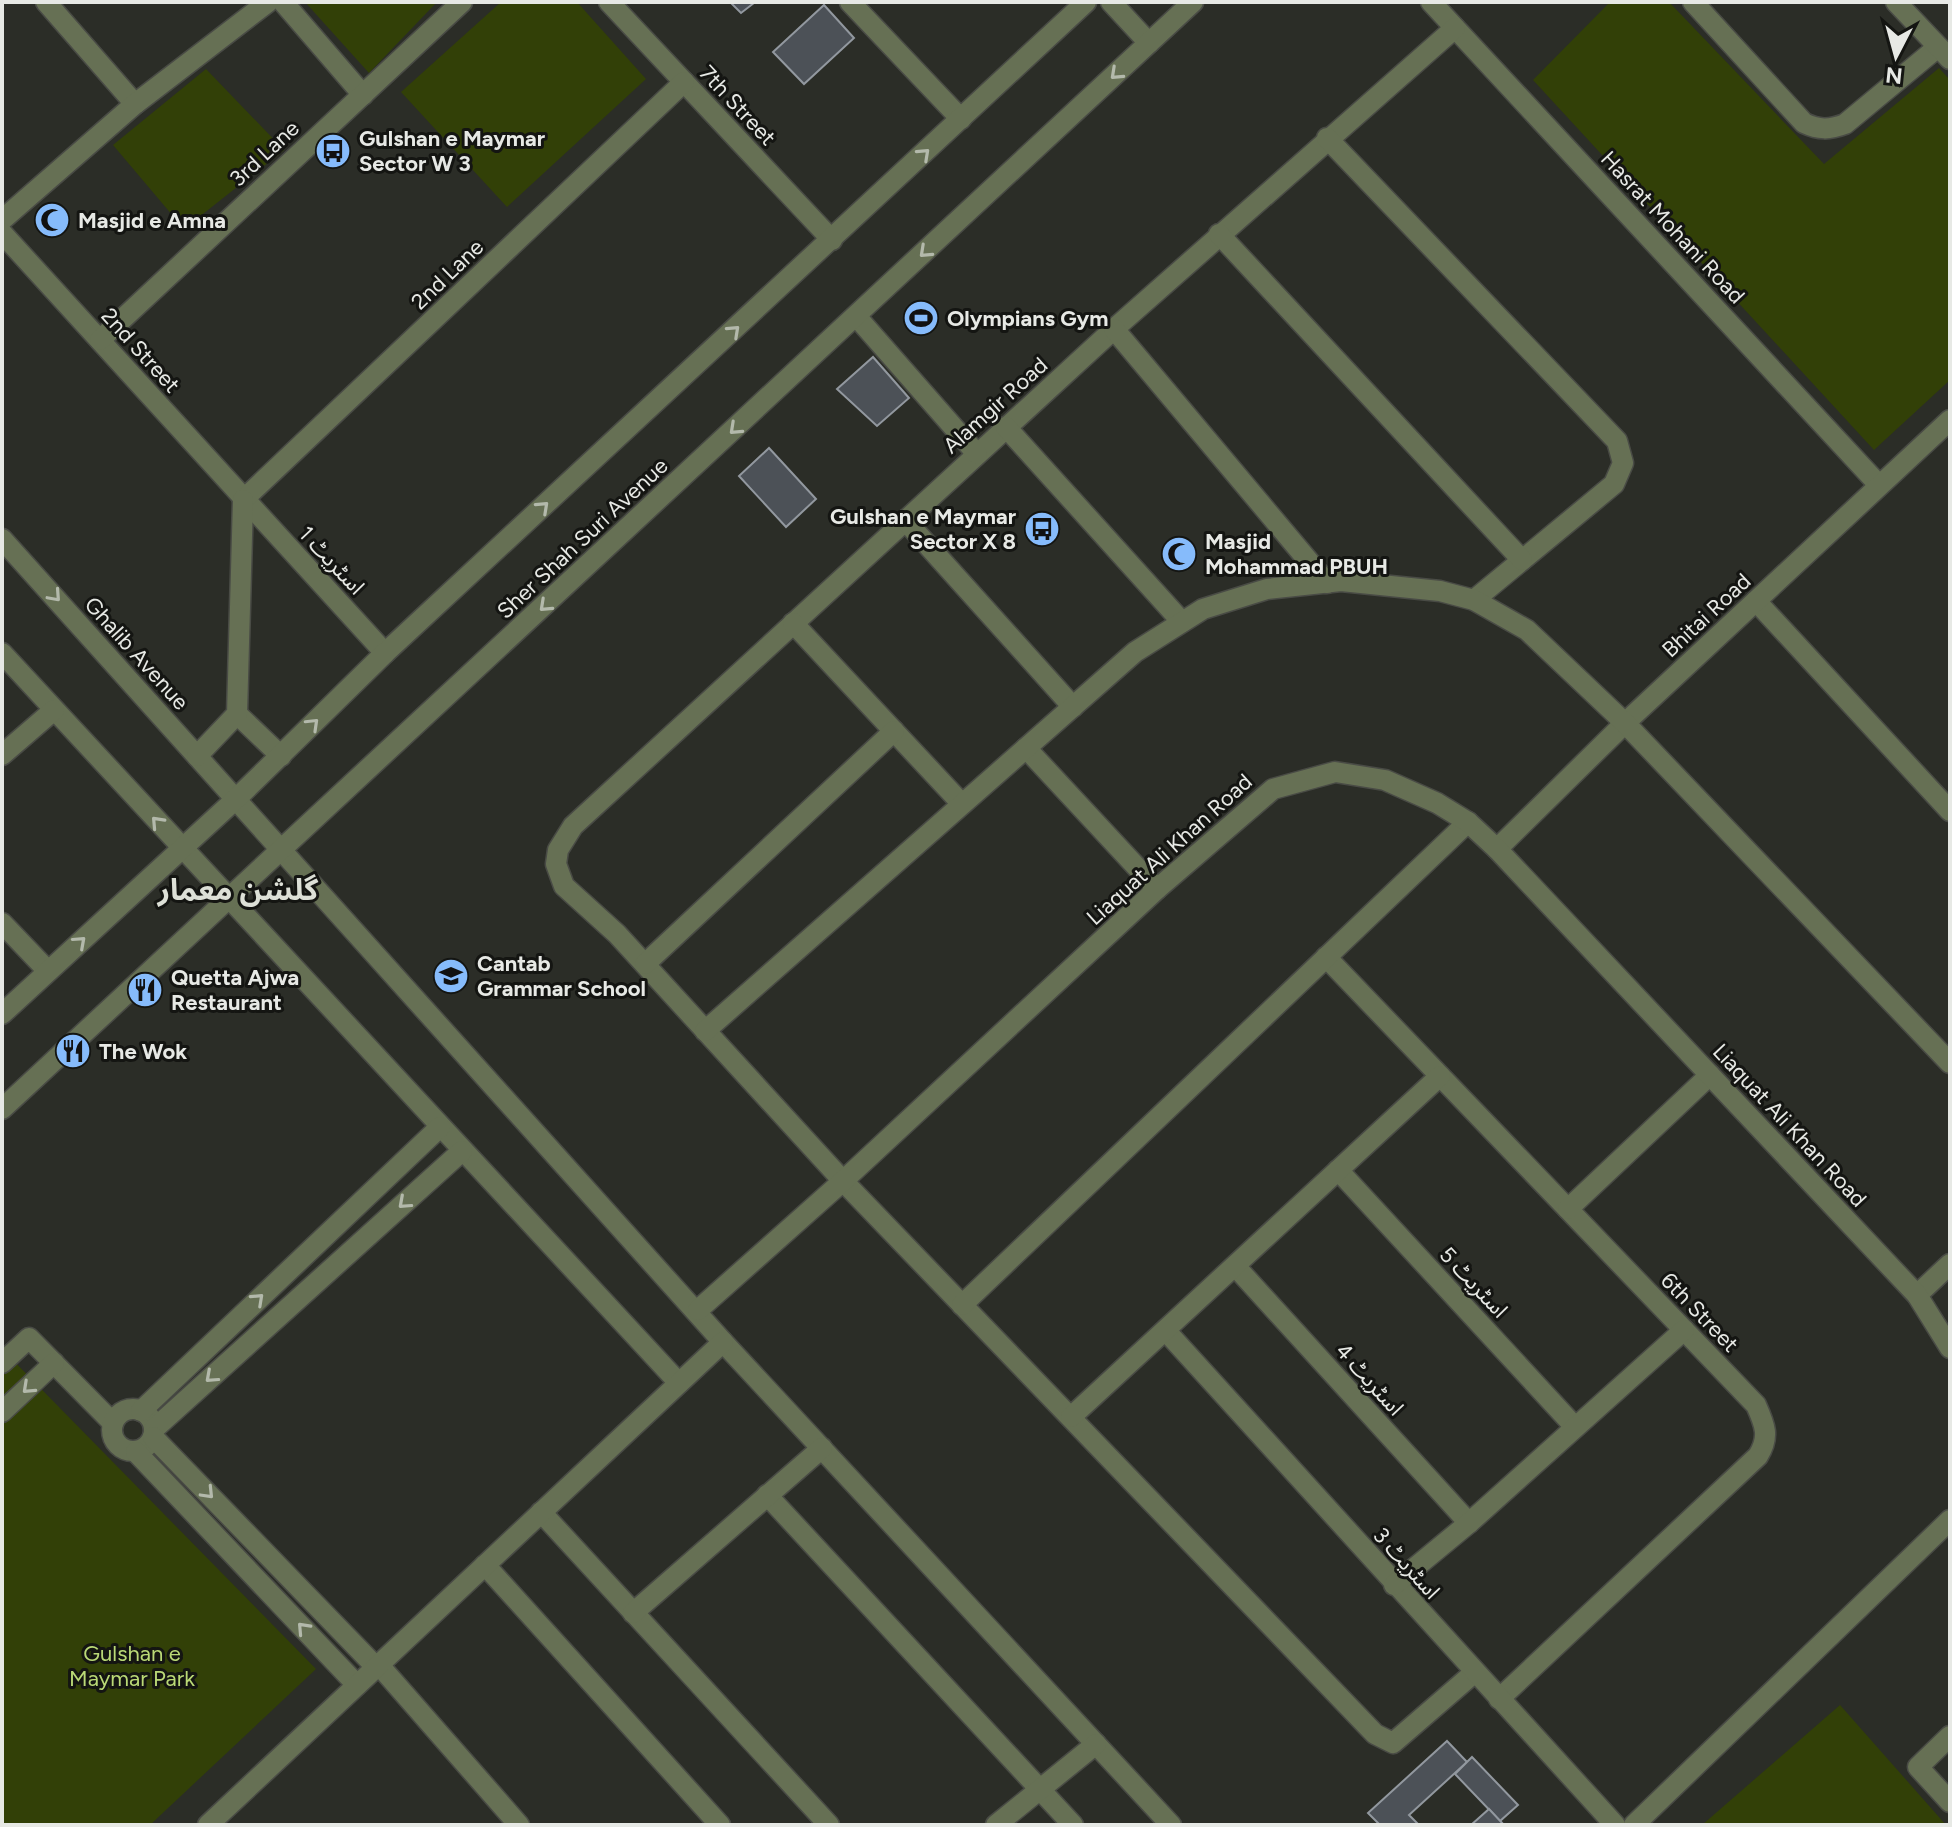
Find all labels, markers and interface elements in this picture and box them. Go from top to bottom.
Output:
north arrow [1856,16,1936,96]
street label: 7th Street [694,60,781,151]
text: N [1884,61,1904,90]
one-way arrow [1110,65,1125,79]
street label: 3rd Lane [224,115,305,192]
place label: Gulshan e Maymar Sector W 3 [359,125,546,177]
bus stop icon: Gulshan e Maymar Sector W 3 [314,132,352,170]
street label: Hasrat Mohani Road [1595,145,1750,309]
one-way arrow [915,149,930,163]
mosque icon: Masjid e Amna [33,201,71,239]
place label: Masjid e Amna [78,207,226,234]
street label: 2nd Lane [406,233,489,315]
one-way arrow [920,242,935,256]
sports icon: Olympians Gym [902,299,940,337]
street label: 2nd Street [96,302,186,398]
place label: Olympians Gym [947,305,1108,332]
one-way arrow [725,325,739,340]
street label: Alamgir Road [938,351,1053,459]
one-way arrow [730,419,744,434]
street label: Sher Shah Suri Avenue [491,452,673,624]
one-way arrow [534,502,548,517]
place label: Gulshan e Maymar Sector X 8 [830,503,1017,555]
bus stop icon: Gulshan e Maymar Sector X 8 [1023,510,1061,548]
street label: اسٹریٹ 1 [293,520,370,600]
place label: Masjid Mohammad PBUH [1205,528,1388,580]
mosque icon: Masjid Mohammad PBUH [1160,535,1198,573]
street label: Bhitai Road [1656,567,1756,663]
one-way arrow [45,587,60,601]
street label: Ghalib Avenue [79,591,194,715]
one-way arrow [539,596,554,610]
one-way arrow [304,719,318,733]
street label: Liaquat Ali Khan Road [1081,768,1258,931]
one-way arrow [153,817,167,832]
district label: گلشن معمار [156,871,319,908]
one-way arrow [71,936,85,951]
place label: Cantab Grammar School [477,950,646,1002]
school or university icon: Cantab Grammar School [432,957,470,995]
place label: Quetta Ajwa Restaurant [171,964,299,1016]
restaurant icon: Quetta Ajwa Restaurant [126,971,164,1009]
restaurant icon: The Wok [54,1032,92,1070]
place label: The Wok [99,1038,187,1065]
street label: Liaquat Ali Khan Road [1707,1038,1872,1213]
one-way arrow [399,1194,414,1208]
street label: اسٹریٹ 5 [1434,1241,1513,1324]
street label: 6th Street [1655,1267,1744,1358]
one-way arrow [249,1295,264,1309]
street label: اسٹریٹ 4 [1330,1337,1409,1421]
one-way arrow [206,1368,221,1382]
one-way arrow [23,1378,37,1393]
one-way arrow [199,1484,213,1498]
street label: اسٹریٹ 3 [1368,1522,1446,1605]
one-way arrow [298,1623,312,1637]
park label: Gulshan e Maymar Park [69,1640,195,1692]

